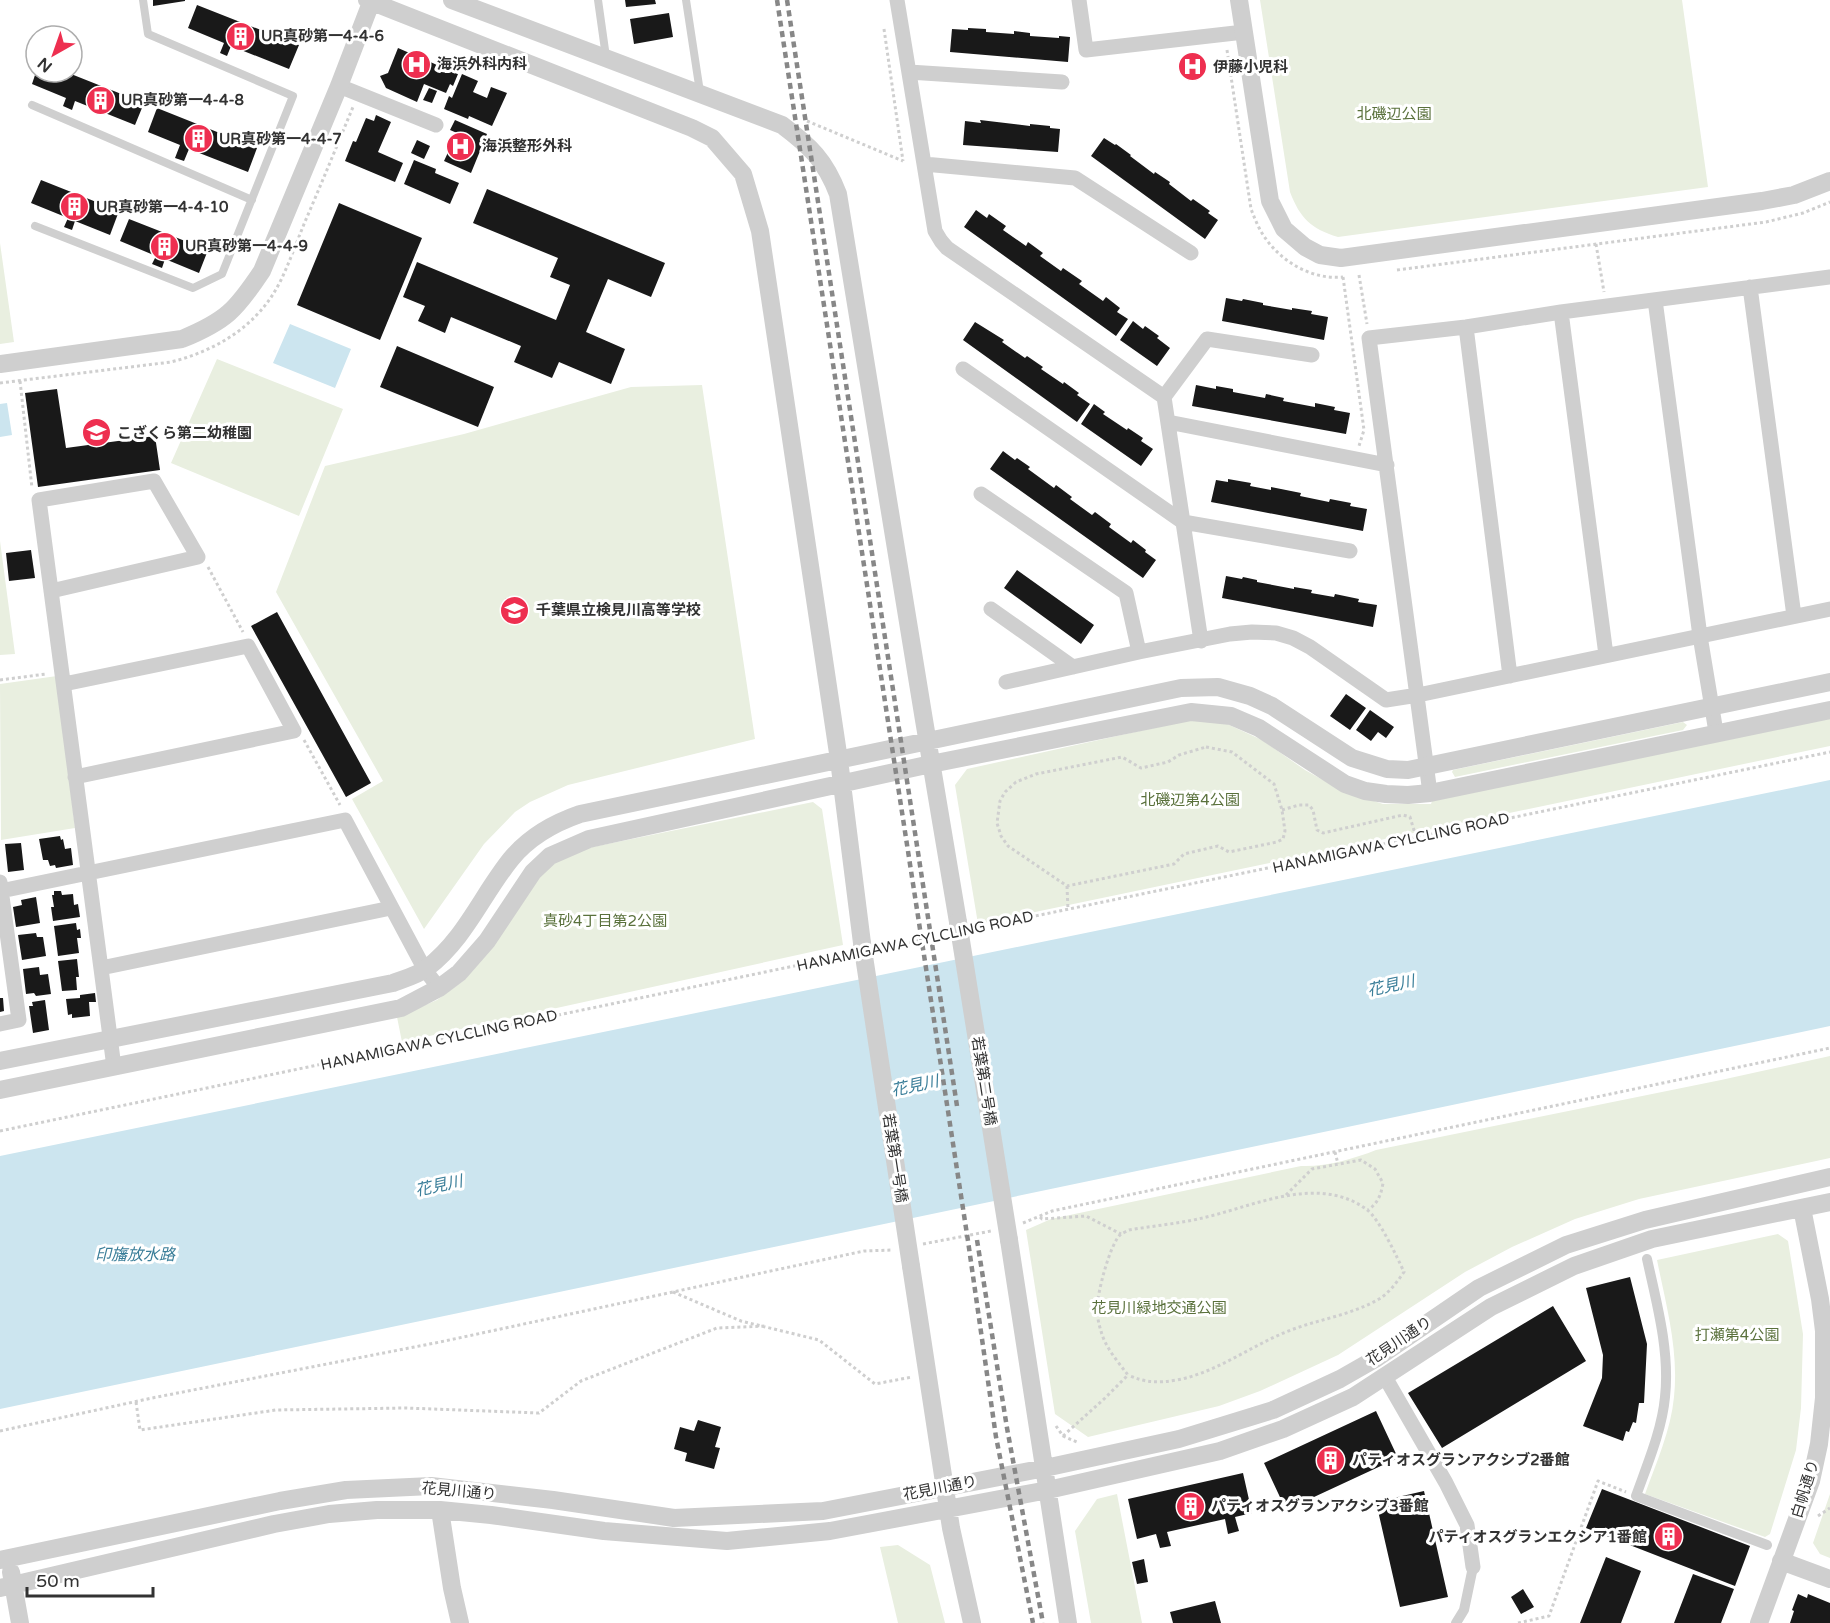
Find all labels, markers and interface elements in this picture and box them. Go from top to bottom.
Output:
building icon: UR真砂第一4-4-6 [224,20,256,52]
north arrow [24,24,84,84]
place label: UR真砂第一4-4-6 [261,27,384,45]
hospital icon: 海浜外科内科 [400,48,432,80]
hospital icon: 伊藤小児科 [1176,51,1208,83]
text: N [34,53,56,77]
place label: 海浜外科内科 [437,55,527,73]
place label: 伊藤小児科 [1213,58,1288,76]
building icon: UR真砂第一4-4-8 [84,84,116,116]
place label: UR真砂第一4-4-8 [121,91,245,109]
park label: 北磯辺公園 [1356,105,1432,123]
building icon: UR真砂第一4-4-7 [182,123,214,155]
place label: UR真砂第一4-4-7 [219,130,342,148]
hospital icon: 海浜整形外科 [445,130,477,162]
place label: 海浜整形外科 [482,137,572,155]
building icon: UR真砂第一4-4-10 [59,191,91,223]
place label: UR真砂第一4-4-10 [96,198,229,216]
building icon: UR真砂第一4-4-9 [148,230,180,262]
place label: UR真砂第一4-4-9 [185,237,308,255]
school or university icon: こざくら第二幼稚園 [80,417,112,449]
place label: こざくら第二幼稚園 [117,424,252,442]
school or university icon: 千葉県立検見川高等学校 [499,594,531,626]
place label: 千葉県立検見川高等学校 [536,601,701,619]
park label: 北磯辺第4公園 [1140,791,1240,809]
street label: HANAMIGAWA CYLCLING ROAD [1271,809,1511,877]
street label: HANAMIGAWA CYLCLING ROAD [795,907,1035,975]
park label: 真砂4丁目第2公園 [543,912,667,930]
water label: 花見川 [1365,971,1419,1001]
street label: HANAMIGAWA CYLCLING ROAD [319,1006,559,1074]
street label: 若葉第二号橋 [968,1035,1000,1127]
water label: 花見川 [889,1071,943,1101]
street label: 若葉第一号橋 [879,1112,911,1204]
water label: 花見川 [413,1171,467,1201]
water label: 印旛放水路 [95,1245,177,1265]
park label: 花見川緑地交通公園 [1091,1299,1227,1317]
street label: 花見川通り [1363,1313,1435,1369]
park label: 打瀬第4公園 [1695,1326,1779,1344]
building icon: パティオスグランアクシブ2番館 [1315,1444,1347,1476]
place label: パティオスグランアクシブ2番館 [1352,1451,1570,1469]
street label: 白帆通り [1788,1458,1822,1520]
street label: 花見川通り [901,1472,979,1504]
street label: 花見川通り [421,1479,497,1503]
building icon: パティオスグランアクシブ3番館 [1174,1490,1206,1522]
place label: パティオスグランアクシブ3番館 [1211,1497,1429,1515]
building icon: パティオスグランエクシア1番館 [1652,1521,1684,1553]
place label: パティオスグランエクシア1番館 [1428,1528,1647,1546]
scale bar [27,1560,153,1598]
text: 50 m [36,1570,80,1592]

